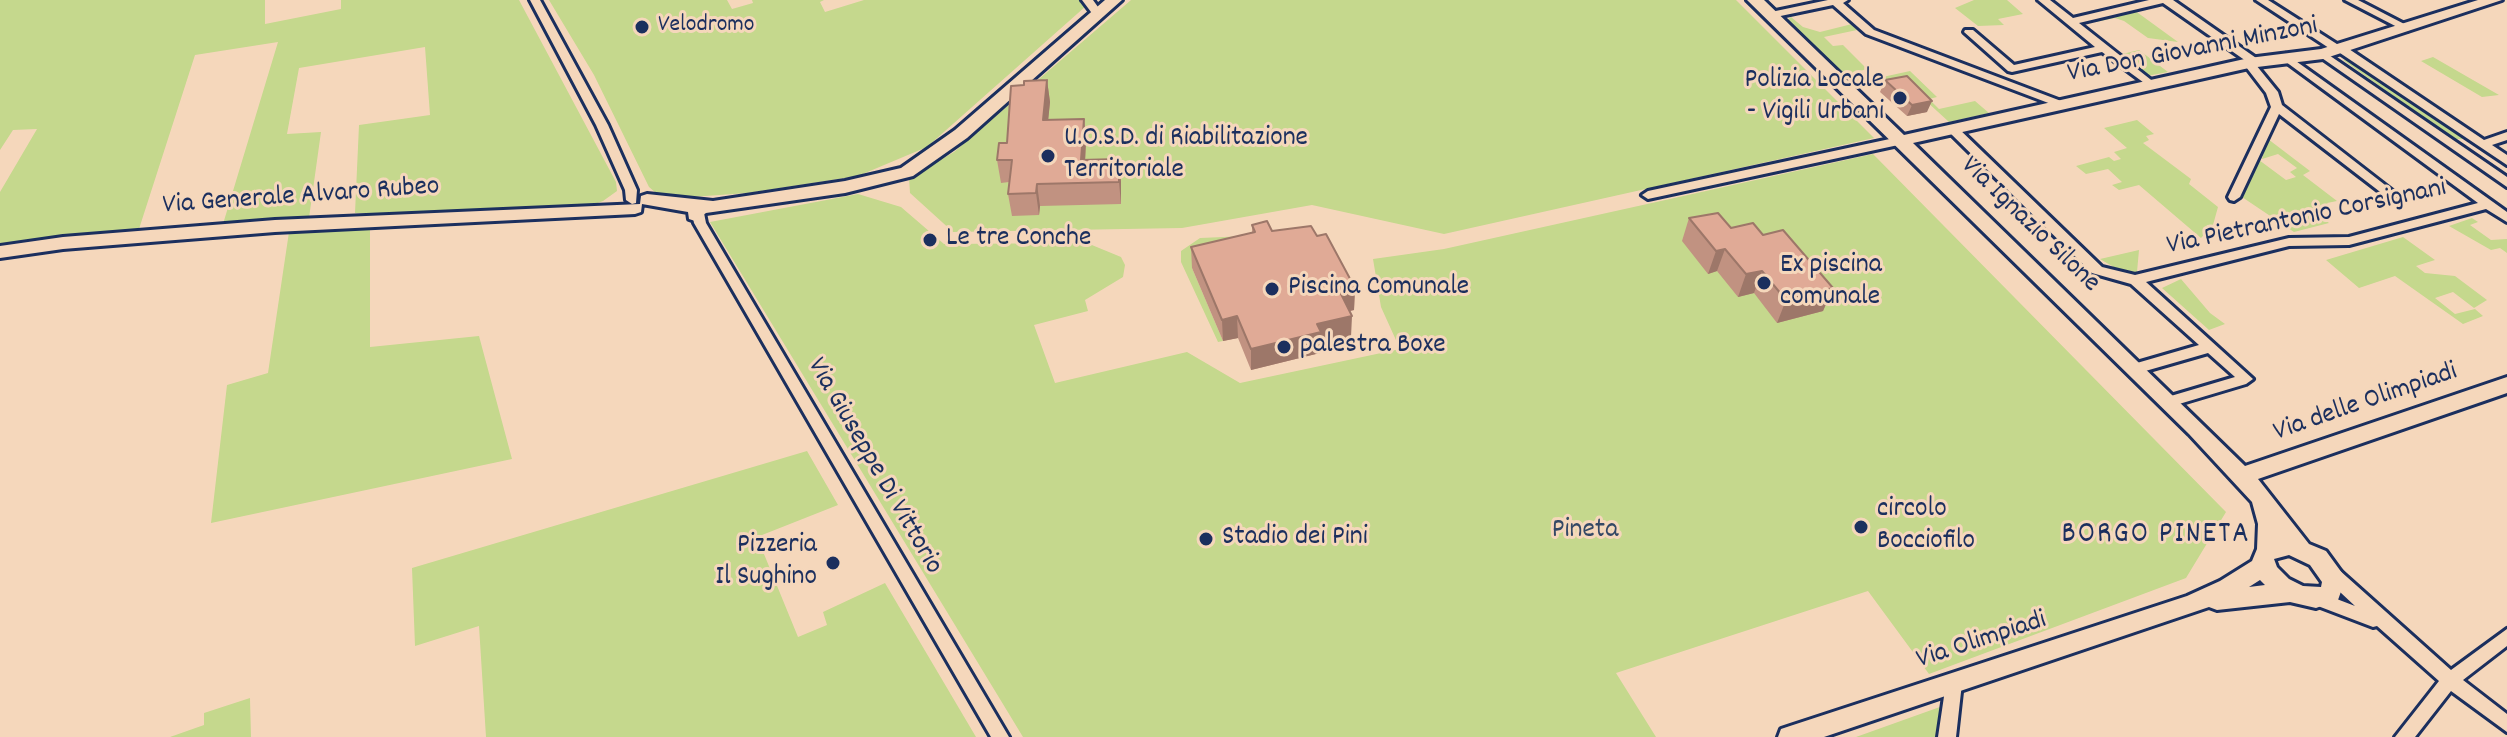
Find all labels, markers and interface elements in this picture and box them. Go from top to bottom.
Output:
street label: Via Don Giovanni Minzoni [2065,11,2321,93]
place label: Velodromo [658,13,755,41]
marker: Velodromo [633,18,651,36]
place label: Polizia Locale - Vigili Urbani [1744,65,1884,131]
marker: Polizia Locale - Vigili Urbani [1891,89,1909,107]
place label: U.O.S.D. di Riabilitazione Territoriale [1064,123,1308,189]
marker: U.O.S.D. di Riabilitazione Territoriale [1039,147,1057,165]
street label: Via Ignazio Silone [1952,151,2106,301]
street label: Via Generale Alvaro Rubeo [161,172,441,224]
street label: Via Pietrantonio Corsignani [2164,173,2450,265]
place label: Le tre Conche [946,223,1091,257]
marker: Le tre Conche [921,231,939,249]
place label: Ex piscina comunale [1780,250,1882,316]
place label: Piscina Comunale [1288,272,1469,306]
marker: Ex piscina comunale [1755,274,1773,292]
marker: Piscina Comunale [1263,280,1281,298]
place label: palestra Boxe [1300,330,1446,364]
marker: palestra Boxe [1275,338,1293,356]
street label: Via Giuseppe Di Vittorio [798,353,948,581]
street label: Via delle Olimpiadi [2270,357,2462,451]
place label: circolo Bocciofilo [1877,494,1975,560]
park label: Pineta [1552,515,1618,549]
marker: circolo Bocciofilo [1852,518,1870,536]
district label: BORGO PINETA [2061,519,2251,555]
place label: Stadio dei Pini [1222,522,1368,556]
place label: Pizzeria Il Sughino [715,530,817,596]
marker: Stadio dei Pini [1197,530,1215,548]
marker: Pizzeria Il Sughino [824,554,842,572]
street label: Via Olimpiadi [1913,605,2051,679]

